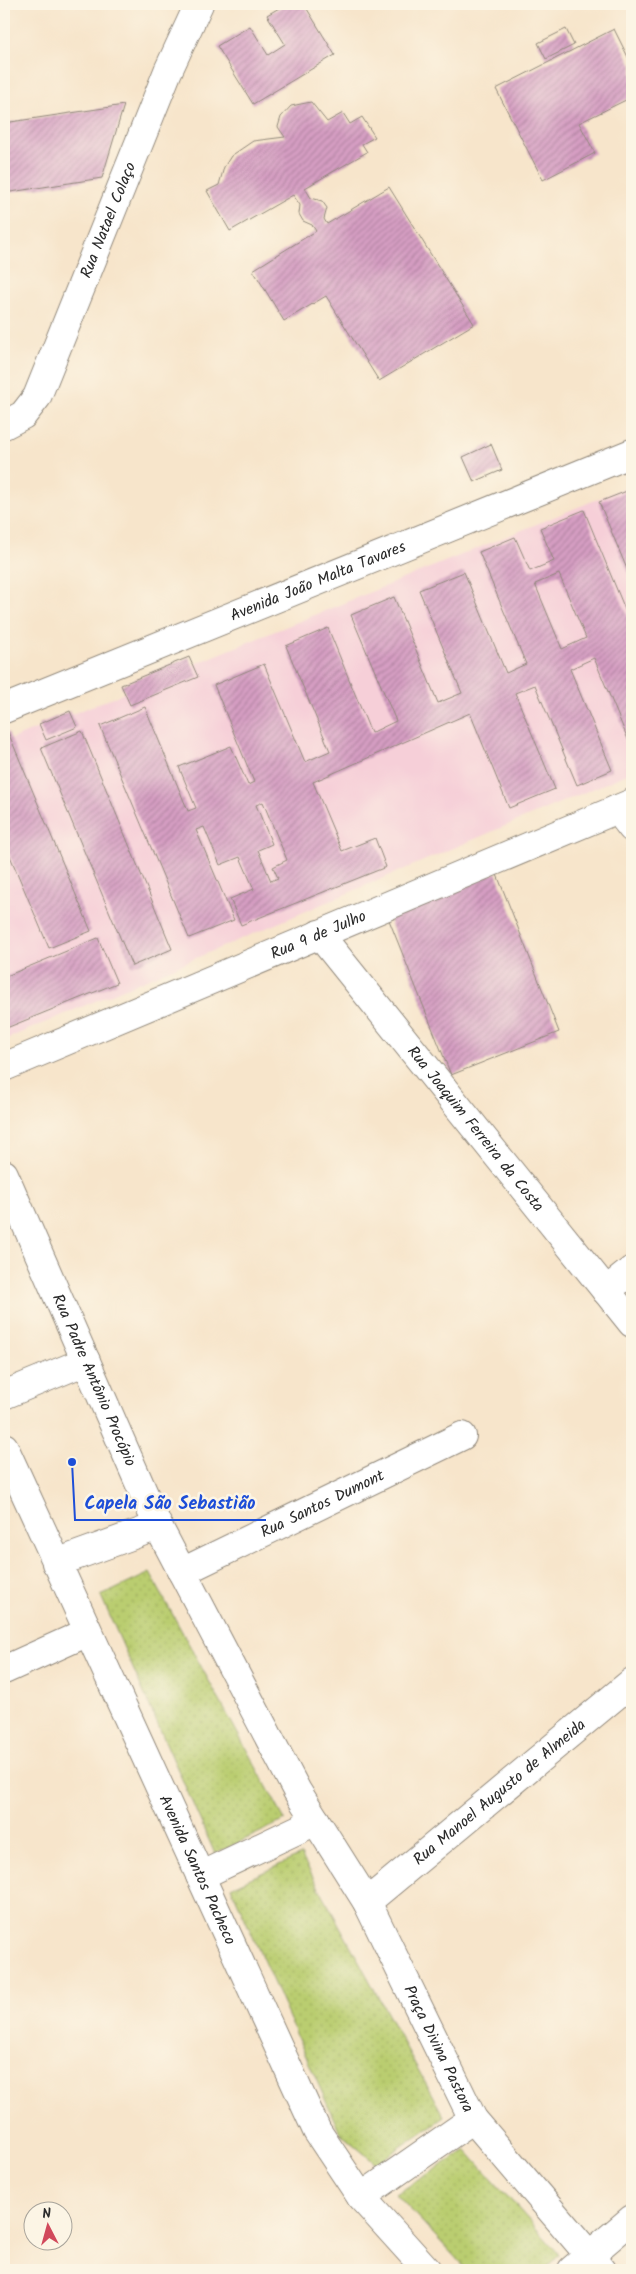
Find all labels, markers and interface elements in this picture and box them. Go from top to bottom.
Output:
street label: Rua Natael Colaço [74,158,143,282]
street label: Avenida João Malta Tavares [226,534,410,628]
street label: Rua 9 de Julho [267,904,370,966]
street label: Rua Joaquim Ferreira da Costa [401,1040,550,1217]
street label: Rua Padre Antônio Procópio [45,1290,143,1470]
street label: Rua Santos Dumont [256,1463,389,1545]
callout: Capela São Sebastião [75,1487,266,1520]
text: Capela São Sebastião [85,1490,255,1519]
street label: Rua Manoel Augusto de Almeida [407,1713,591,1872]
street label: Avenida Santos Pacheco [152,1791,243,1949]
street label: Praça Divina Pastora [397,1981,480,2117]
north arrow [22,2202,72,2252]
text: N [41,2203,52,2225]

